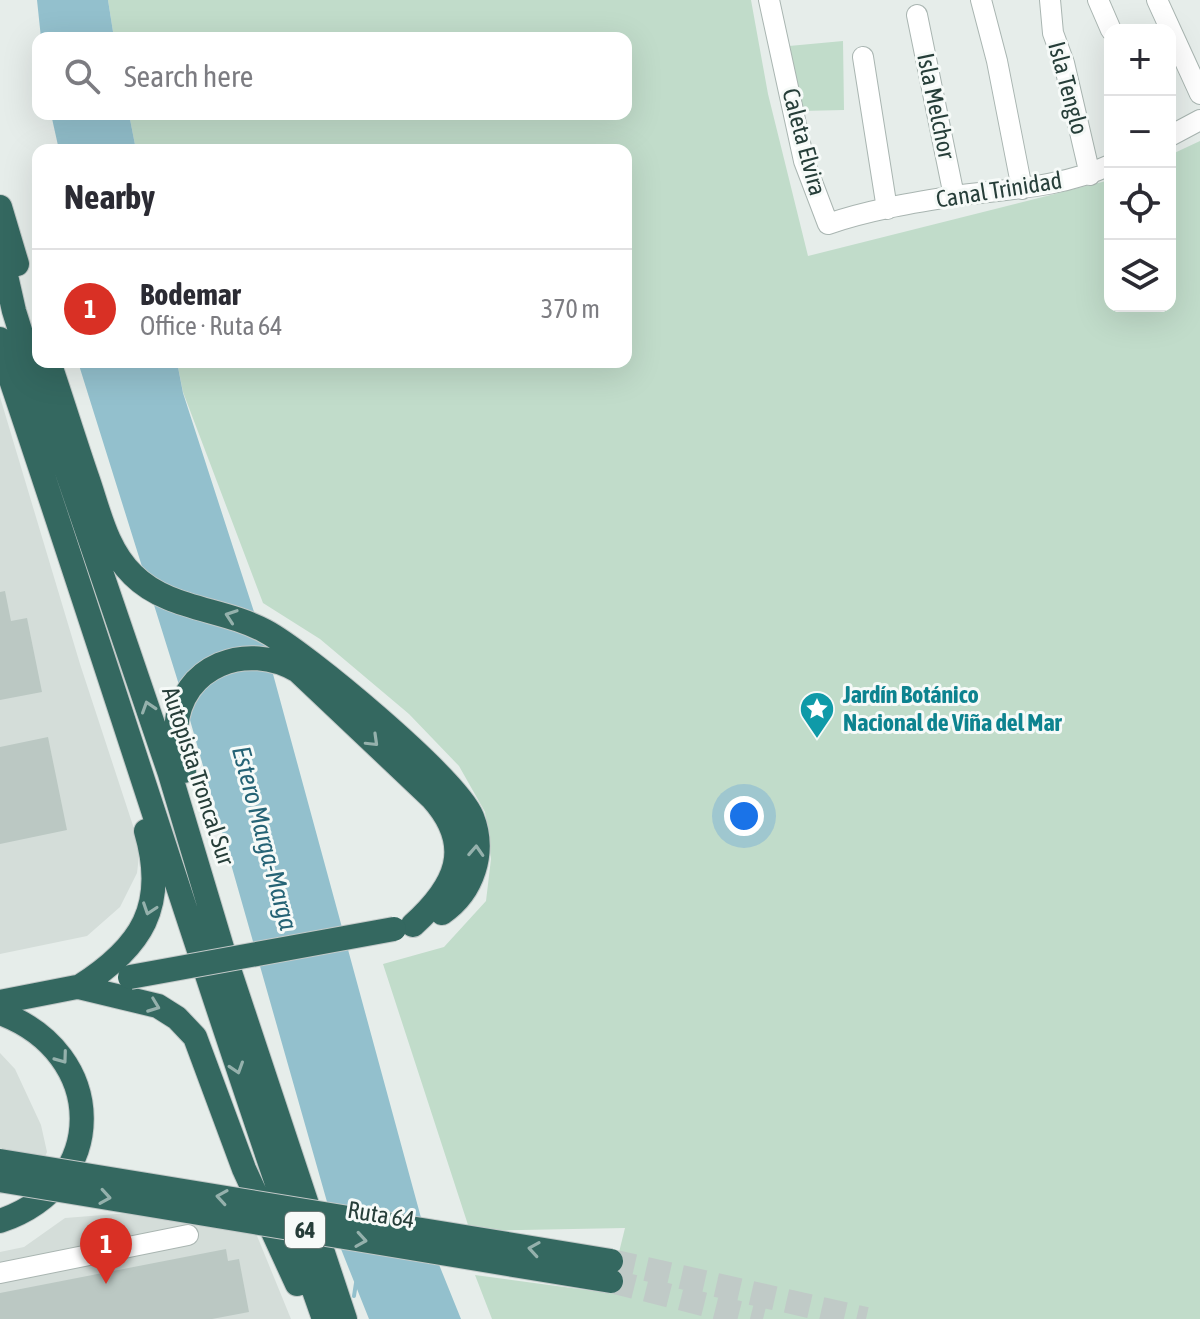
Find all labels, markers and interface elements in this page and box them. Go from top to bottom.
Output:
map controls [1104,24,1176,312]
button: + [1104,24,1176,96]
search box [32,32,632,120]
street label: Isla Tenglo [1043,39,1094,137]
street label: Isla Melchor [912,51,961,162]
icon: search [60,54,104,98]
text: Search here [124,59,253,93]
street label: Caleta Elvira [777,85,832,198]
button: − [1104,96,1176,168]
street label: Canal Trinidad [934,166,1064,213]
button: locate [1104,168,1176,240]
text: Nearby [64,177,155,216]
button: layers [1104,240,1176,312]
text: Bodemar [140,277,241,311]
text: 1 [84,294,96,324]
text: 370 m [541,294,600,324]
text: Office · Ruta 64 [140,311,283,341]
one-way arrow [224,610,238,626]
place label: Jardín Botánico Nacional de Viña del Mar [842,681,1063,736]
street label: Autopista Troncal Sur [157,683,240,869]
place icon: Jardín Botánico Nacional de Viña del Mar [798,690,836,740]
one-way arrow [141,701,157,715]
one-way arrow [364,732,378,746]
water label: Estero Marga-Marga [226,743,304,933]
your location [724,796,764,836]
one-way arrow [467,844,484,857]
one-way arrow [142,902,158,915]
one-way arrow [146,996,160,1013]
one-way arrow [52,1049,67,1063]
one-way arrow [227,1060,243,1074]
one-way arrow [98,1188,111,1205]
one-way arrow [215,1189,229,1206]
street label: Ruta 64 [346,1196,417,1233]
road number: 64 [285,1212,325,1248]
pin: 1 [80,1218,132,1284]
one-way arrow [354,1230,368,1247]
one-way arrow [527,1241,541,1258]

